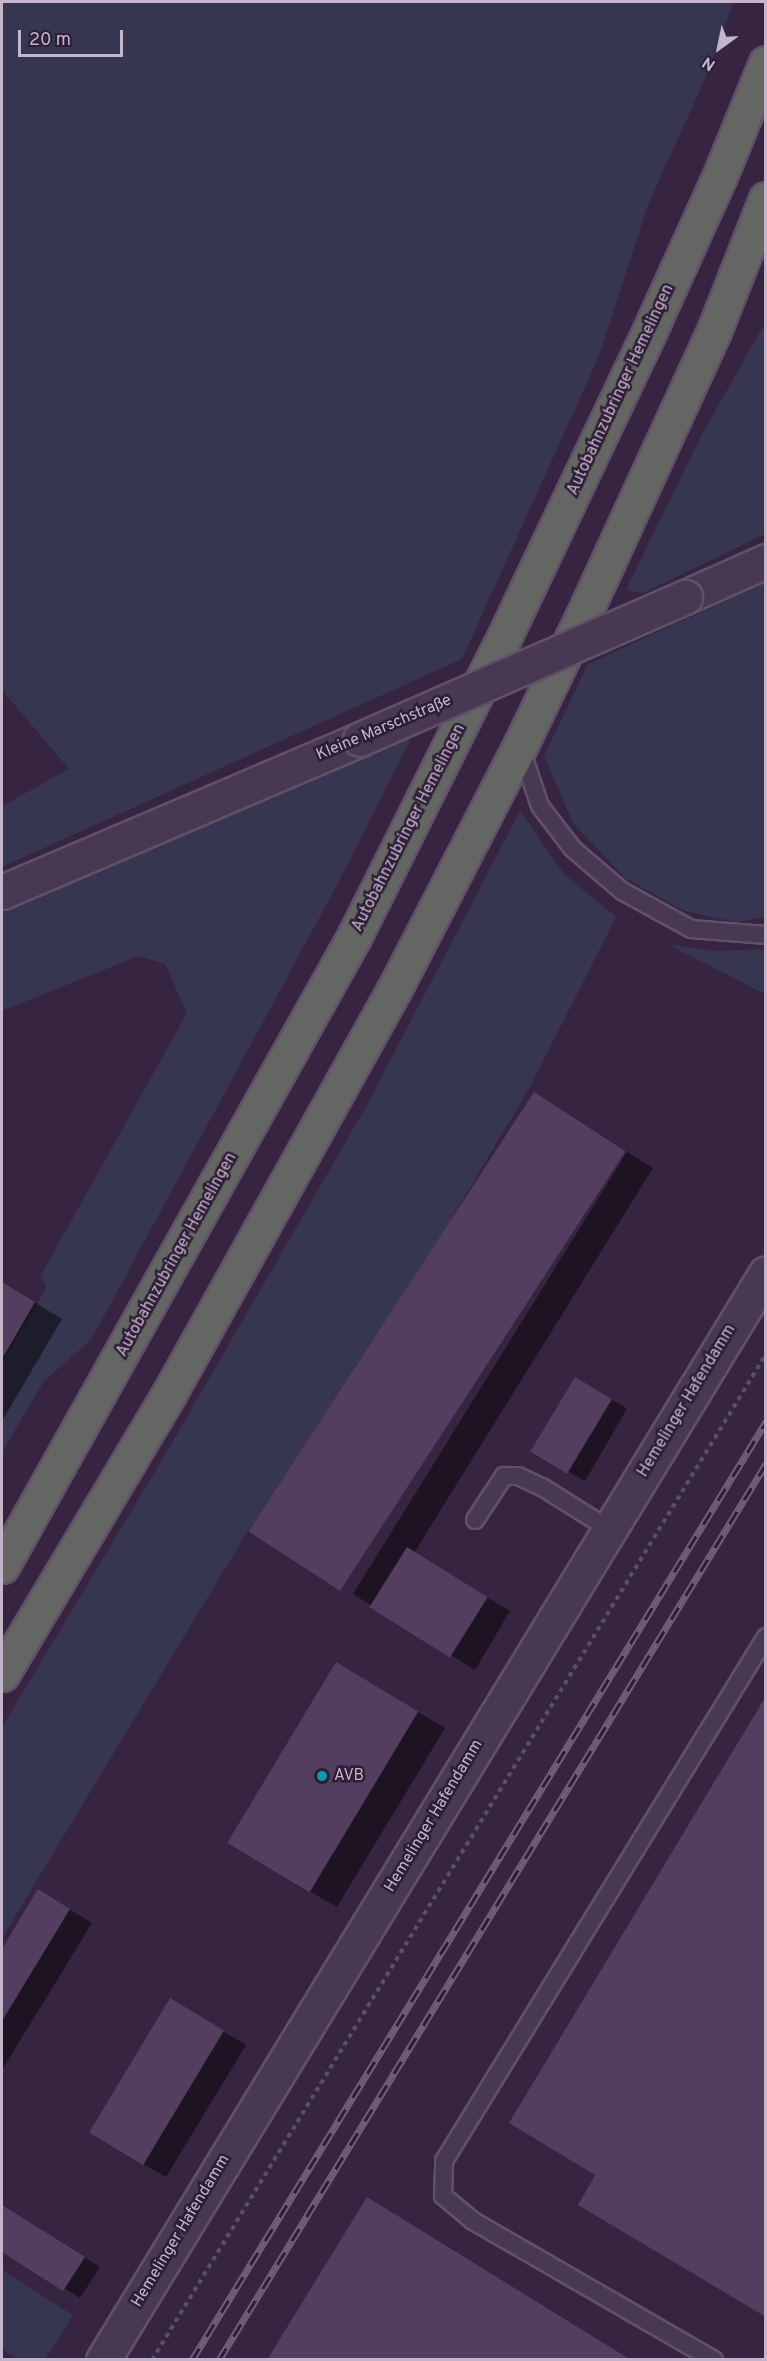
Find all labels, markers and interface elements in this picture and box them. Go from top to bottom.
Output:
scale bar [21,18,126,56]
north arrow [689,18,749,78]
text: 20 m [29,29,71,52]
text: N [699,52,719,75]
street label: Autobahnzubringer Hemelingen [564,282,678,498]
street label: Kleine Marschstraße [314,691,454,765]
street label: Autobahnzubringer Hemelingen [348,721,470,935]
street label: Autobahnzubringer Hemelingen [113,1150,241,1360]
street label: Hemelinger Hafendamm [634,1321,740,1481]
street label: Hemelinger Hafendamm [381,1736,487,1896]
place label: AVB [334,1766,364,1786]
marker: AVB [315,1769,329,1783]
street label: Hemelinger Hafendamm [128,2151,234,2311]

